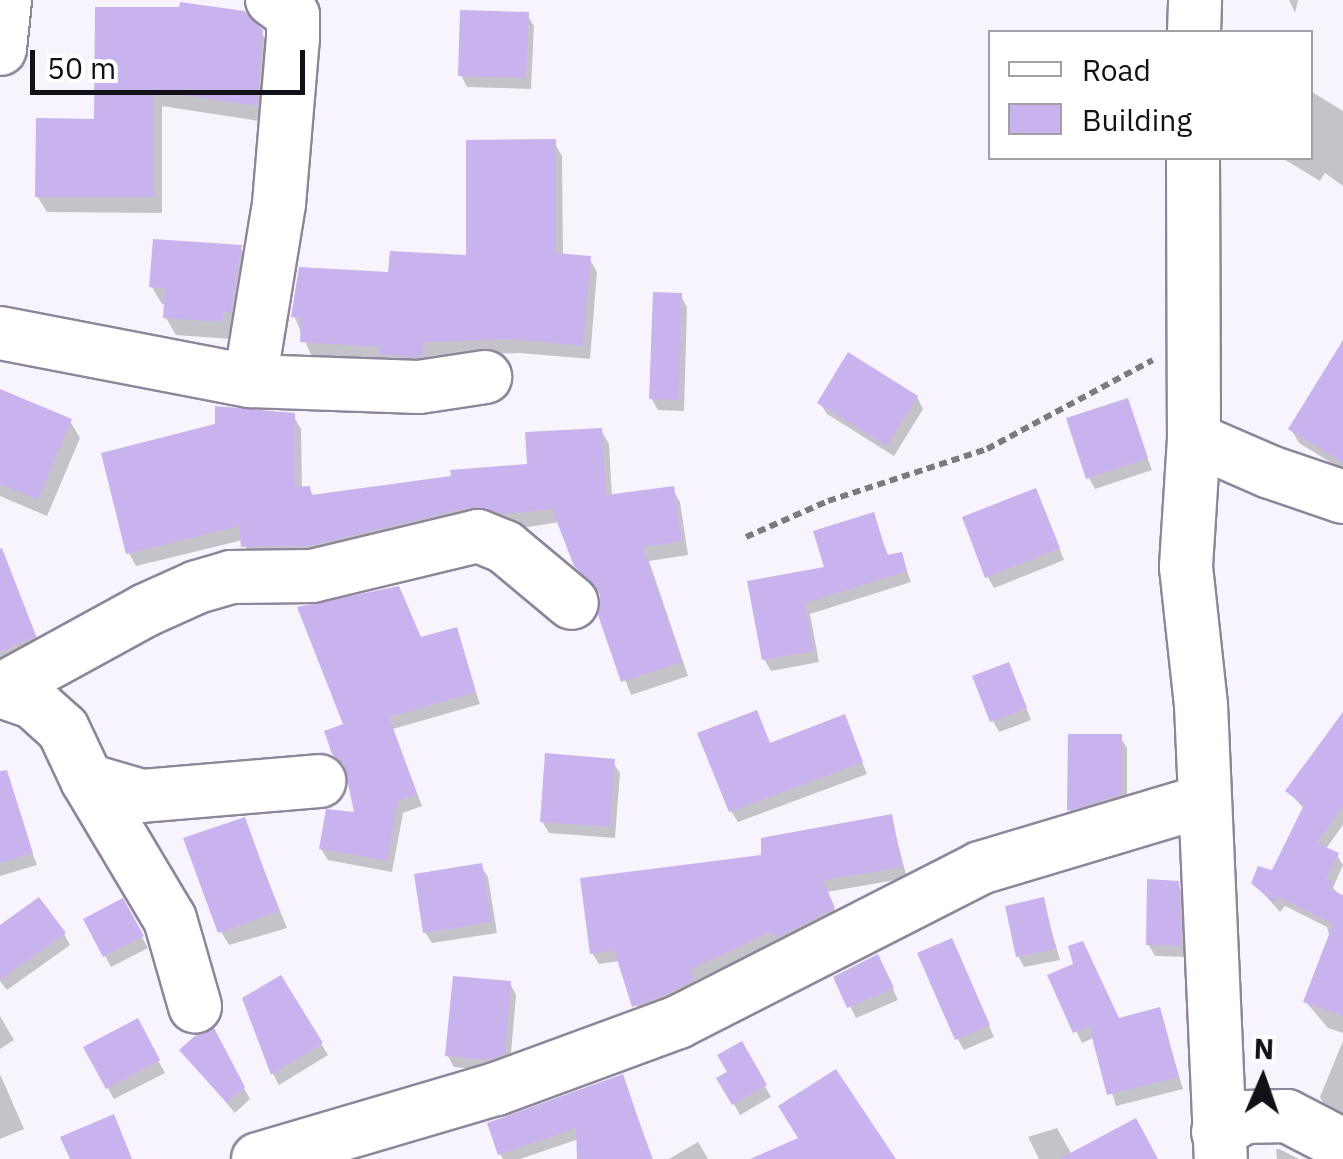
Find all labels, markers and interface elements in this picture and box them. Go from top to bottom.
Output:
scale bar [35,30,310,92]
legend [988,30,1313,160]
text: 50 m [47,48,116,87]
text: Road [1082,50,1151,89]
text: Building [1082,100,1192,139]
north arrow [1213,1029,1313,1129]
text: N [1253,1030,1275,1067]

